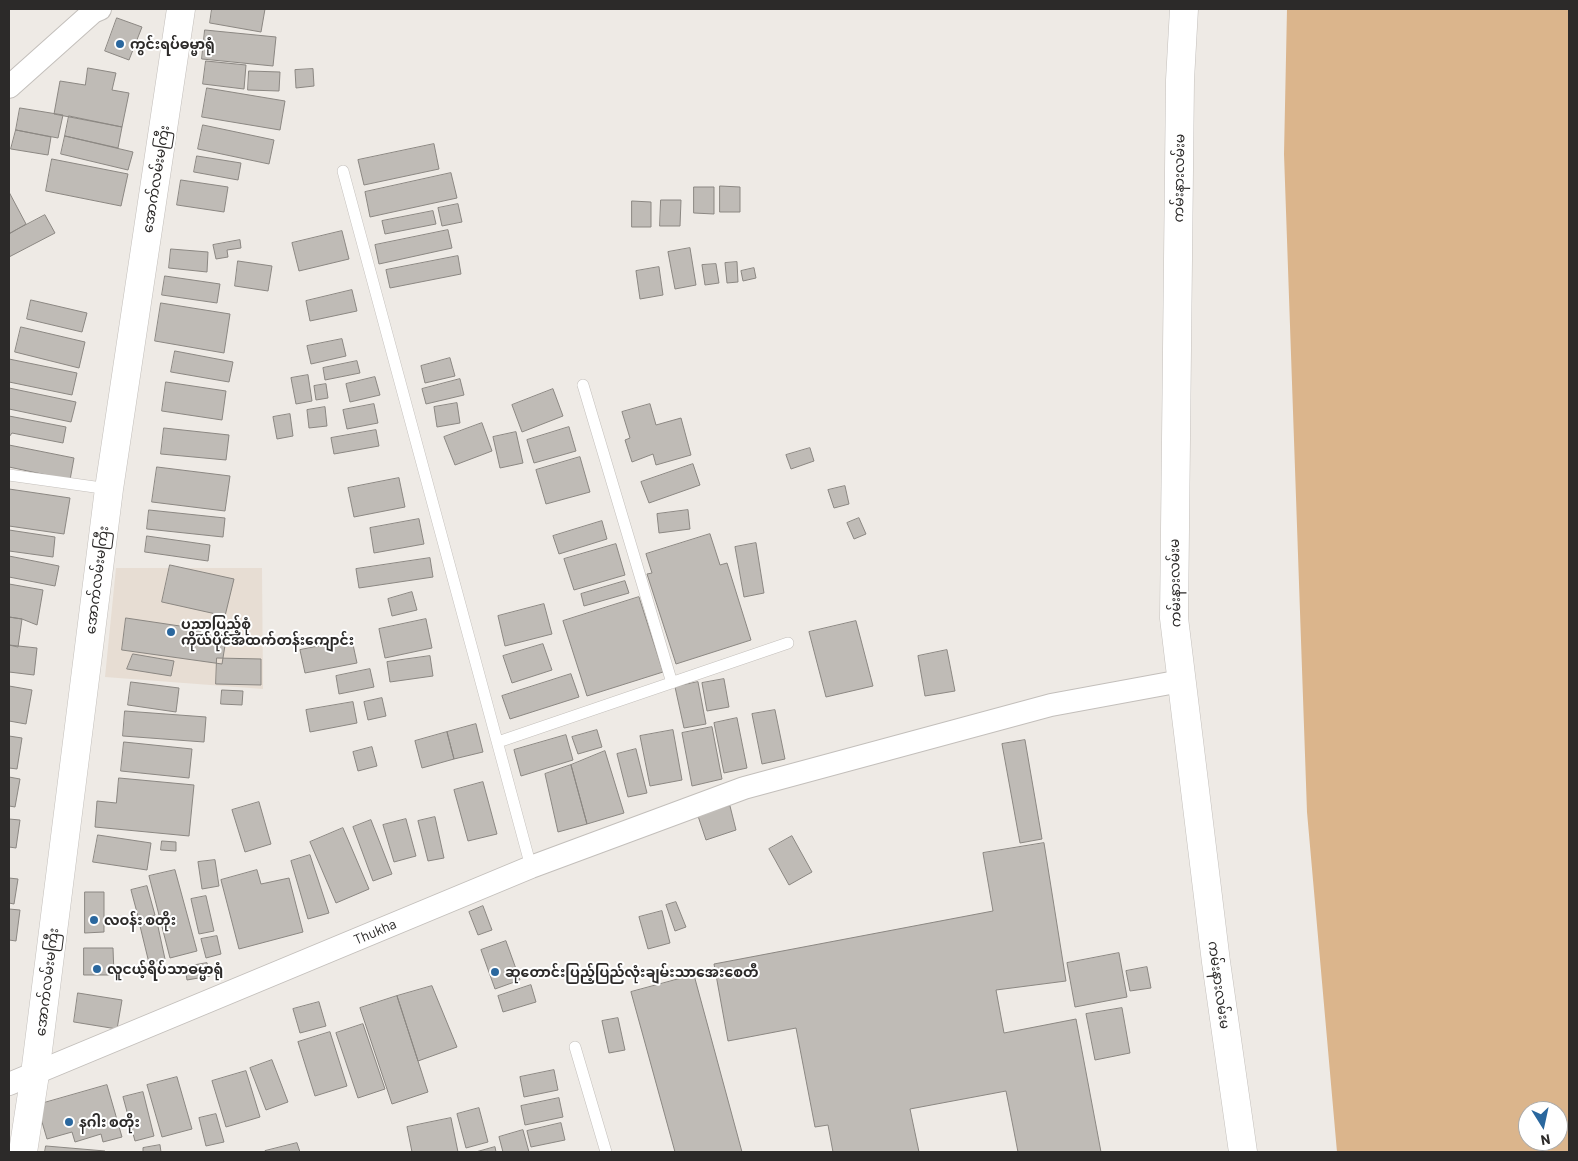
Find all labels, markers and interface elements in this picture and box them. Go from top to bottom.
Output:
place label: ကွင်းရပ်ဓမ္မာရုံ [130,36,215,52]
marker: ကွင်းရပ်ဓမ္မာရုံ [114,38,126,50]
street label: အောက်လမ်းမကြီး [139,124,173,234]
street label: ကမ်းနားလမ်းမ [1170,133,1188,223]
street label: အောက်လမ်းမကြီး [82,525,112,635]
street label: ကမ်းနားလမ်းမ [1166,538,1184,628]
place label: ပညာပြည့်စုံ ကိုယ်ပိုင်အထက်တန်းကျောင်း [181,616,354,648]
marker: ပညာပြည့်စုံ ကိုယ်ပိုင်အထက်တန်းကျောင်း [165,626,177,638]
place label: လဝန်း စတိုး [104,912,176,928]
marker: လဝန်း စတိုး [88,914,100,926]
street label: Thukha [351,916,399,948]
street label: အောက်လမ်းမကြီး [32,927,62,1037]
street label: ကမ်းနားလမ်းမ [1205,940,1233,1030]
place label: လူငယ့်ရိပ်သာဓမ္မာရုံ [107,961,223,977]
marker: လူငယ့်ရိပ်သာဓမ္မာရုံ [91,963,103,975]
place label: ဆုတောင်းပြည့်ပြည်လုံးချမ်းသာအေးစေတီ [505,964,759,980]
marker: ဆုတောင်းပြည့်ပြည်လုံးချမ်းသာအေးစေတီ [489,966,501,978]
north arrow [1518,1101,1568,1151]
place label: နဂါး စတိုး [79,1114,140,1130]
marker: နဂါး စတိုး [63,1116,75,1128]
text: N [1539,1131,1552,1149]

